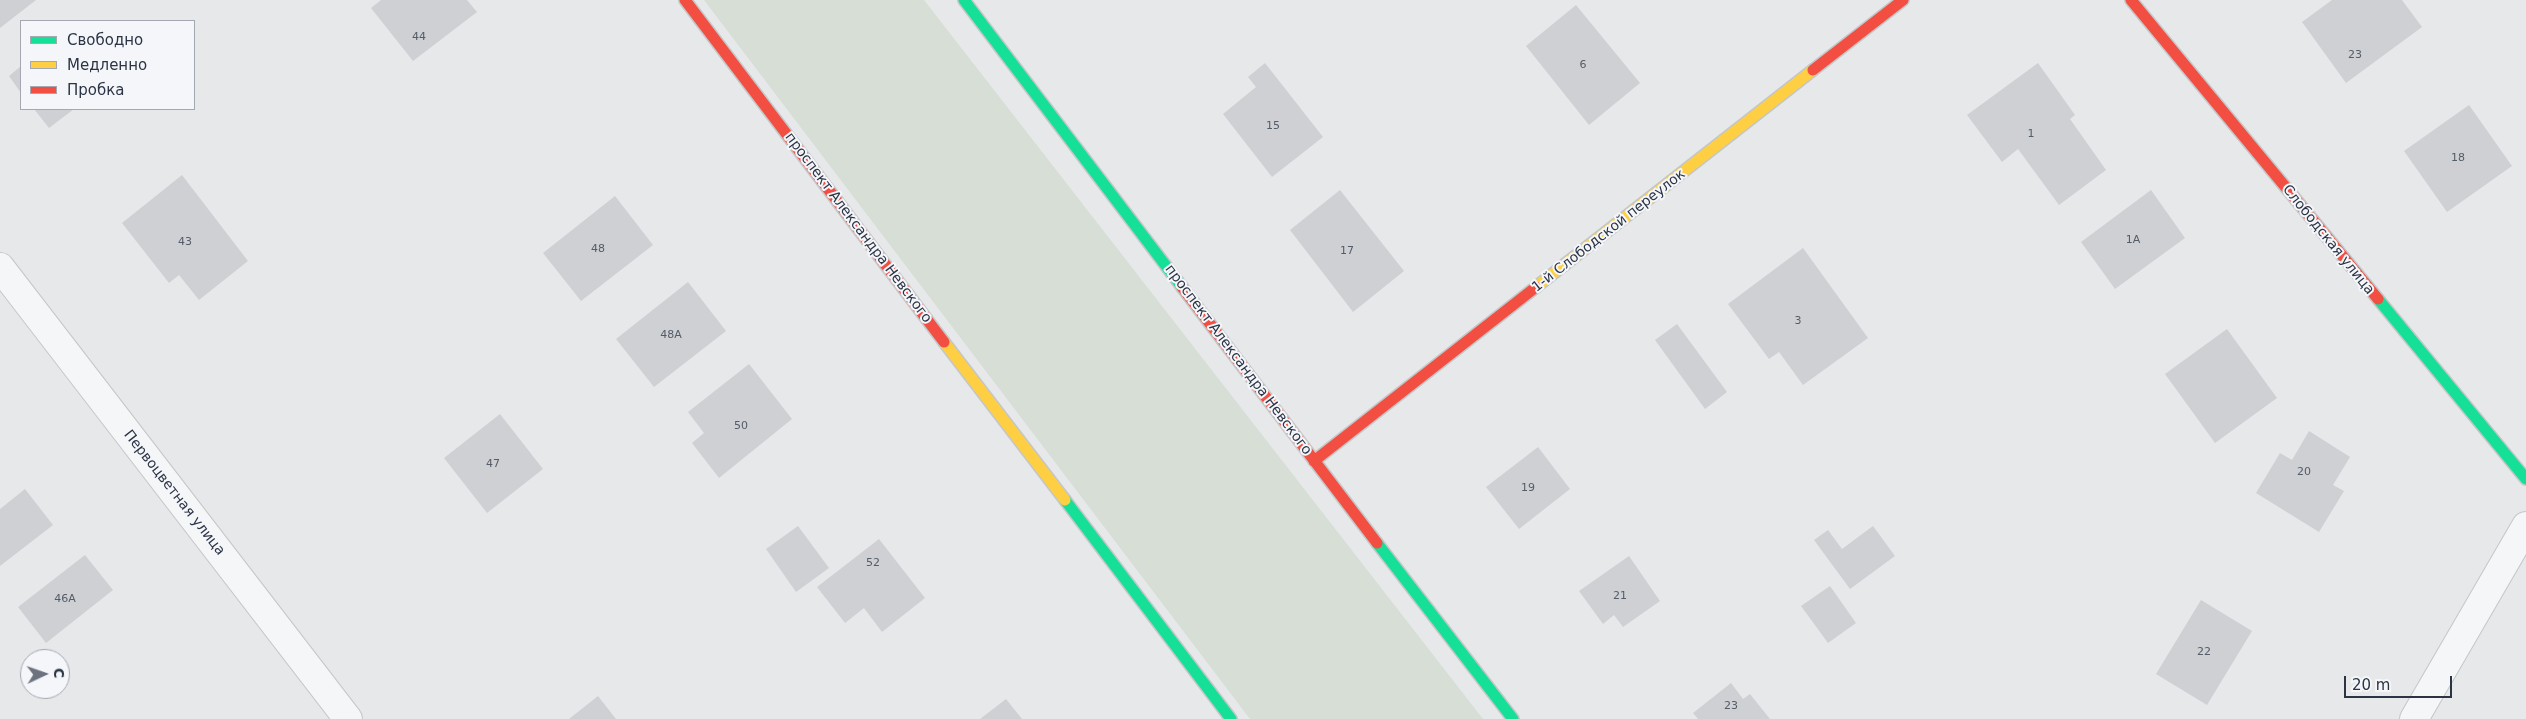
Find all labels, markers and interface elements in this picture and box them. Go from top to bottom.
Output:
legend [20,20,195,110]
house number: 44 [412,30,426,44]
text: Свободно [67,31,143,49]
house number: 23 [2348,48,2362,62]
text: Медленно [67,56,147,74]
house number: 6 [1580,58,1586,72]
text: Пробка [67,81,124,99]
house number: 15 [1266,119,1280,133]
house number: 1 [2028,127,2034,141]
street label: проспект Александра Невского [781,130,935,326]
house number: 18 [2451,151,2465,165]
street label: 1-й Слободской переулок [1529,166,1689,296]
street label: Слободская улица [2279,182,2377,298]
house number: 1А [2126,233,2140,247]
house number: 43 [178,235,192,249]
house number: 48 [591,242,605,256]
house number: 17 [1340,244,1354,258]
street label: проспект Александра Невского [1161,262,1315,458]
house number: 3 [1795,314,1801,328]
house number: 48А [660,328,682,342]
house number: 50 [734,419,748,433]
street label: Первоцветная улица [120,427,228,559]
house number: 47 [486,457,500,471]
house number: 20 [2297,465,2311,479]
house number: 19 [1521,481,1535,495]
house number: 52 [866,556,880,570]
house number: 21 [1613,589,1627,603]
house number: 46А [54,592,76,606]
house number: 22 [2197,645,2211,659]
north arrow [20,649,70,699]
scale bar [2346,666,2454,698]
text: С [51,668,67,679]
text: 20 m [2352,676,2390,694]
house number: 23 [1724,699,1738,713]

